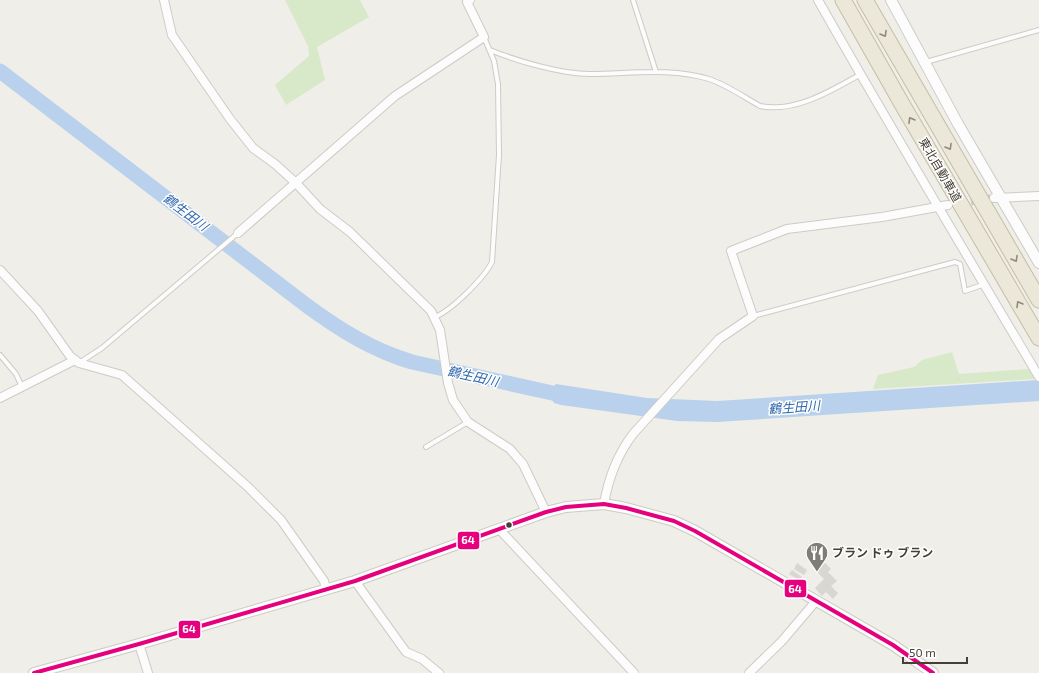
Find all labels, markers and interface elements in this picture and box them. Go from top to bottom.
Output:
one-way arrow [880,30,887,37]
one-way arrow [908,117,915,124]
street label: 東北自動車道 [917,135,965,204]
one-way arrow [945,143,952,150]
water label: 鶴生田川 [160,190,213,235]
one-way arrow [1010,255,1018,262]
one-way arrow [1017,301,1024,308]
water label: 鶴生田川 [446,362,502,390]
water label: 鶴生田川 [767,397,822,417]
unlabelled marker [504,520,514,530]
line badge: 64 [457,531,480,550]
text: 64 [461,533,475,546]
restaurant icon: ブラン ドゥ ブラン [804,540,830,573]
place label: ブラン ドゥ ブラン [832,545,933,559]
line badge: 64 [784,579,807,598]
text: 64 [788,582,802,595]
line badge: 64 [178,620,201,639]
text: 64 [182,622,196,635]
scale bar [903,639,967,665]
text: 50 m [909,645,936,659]

